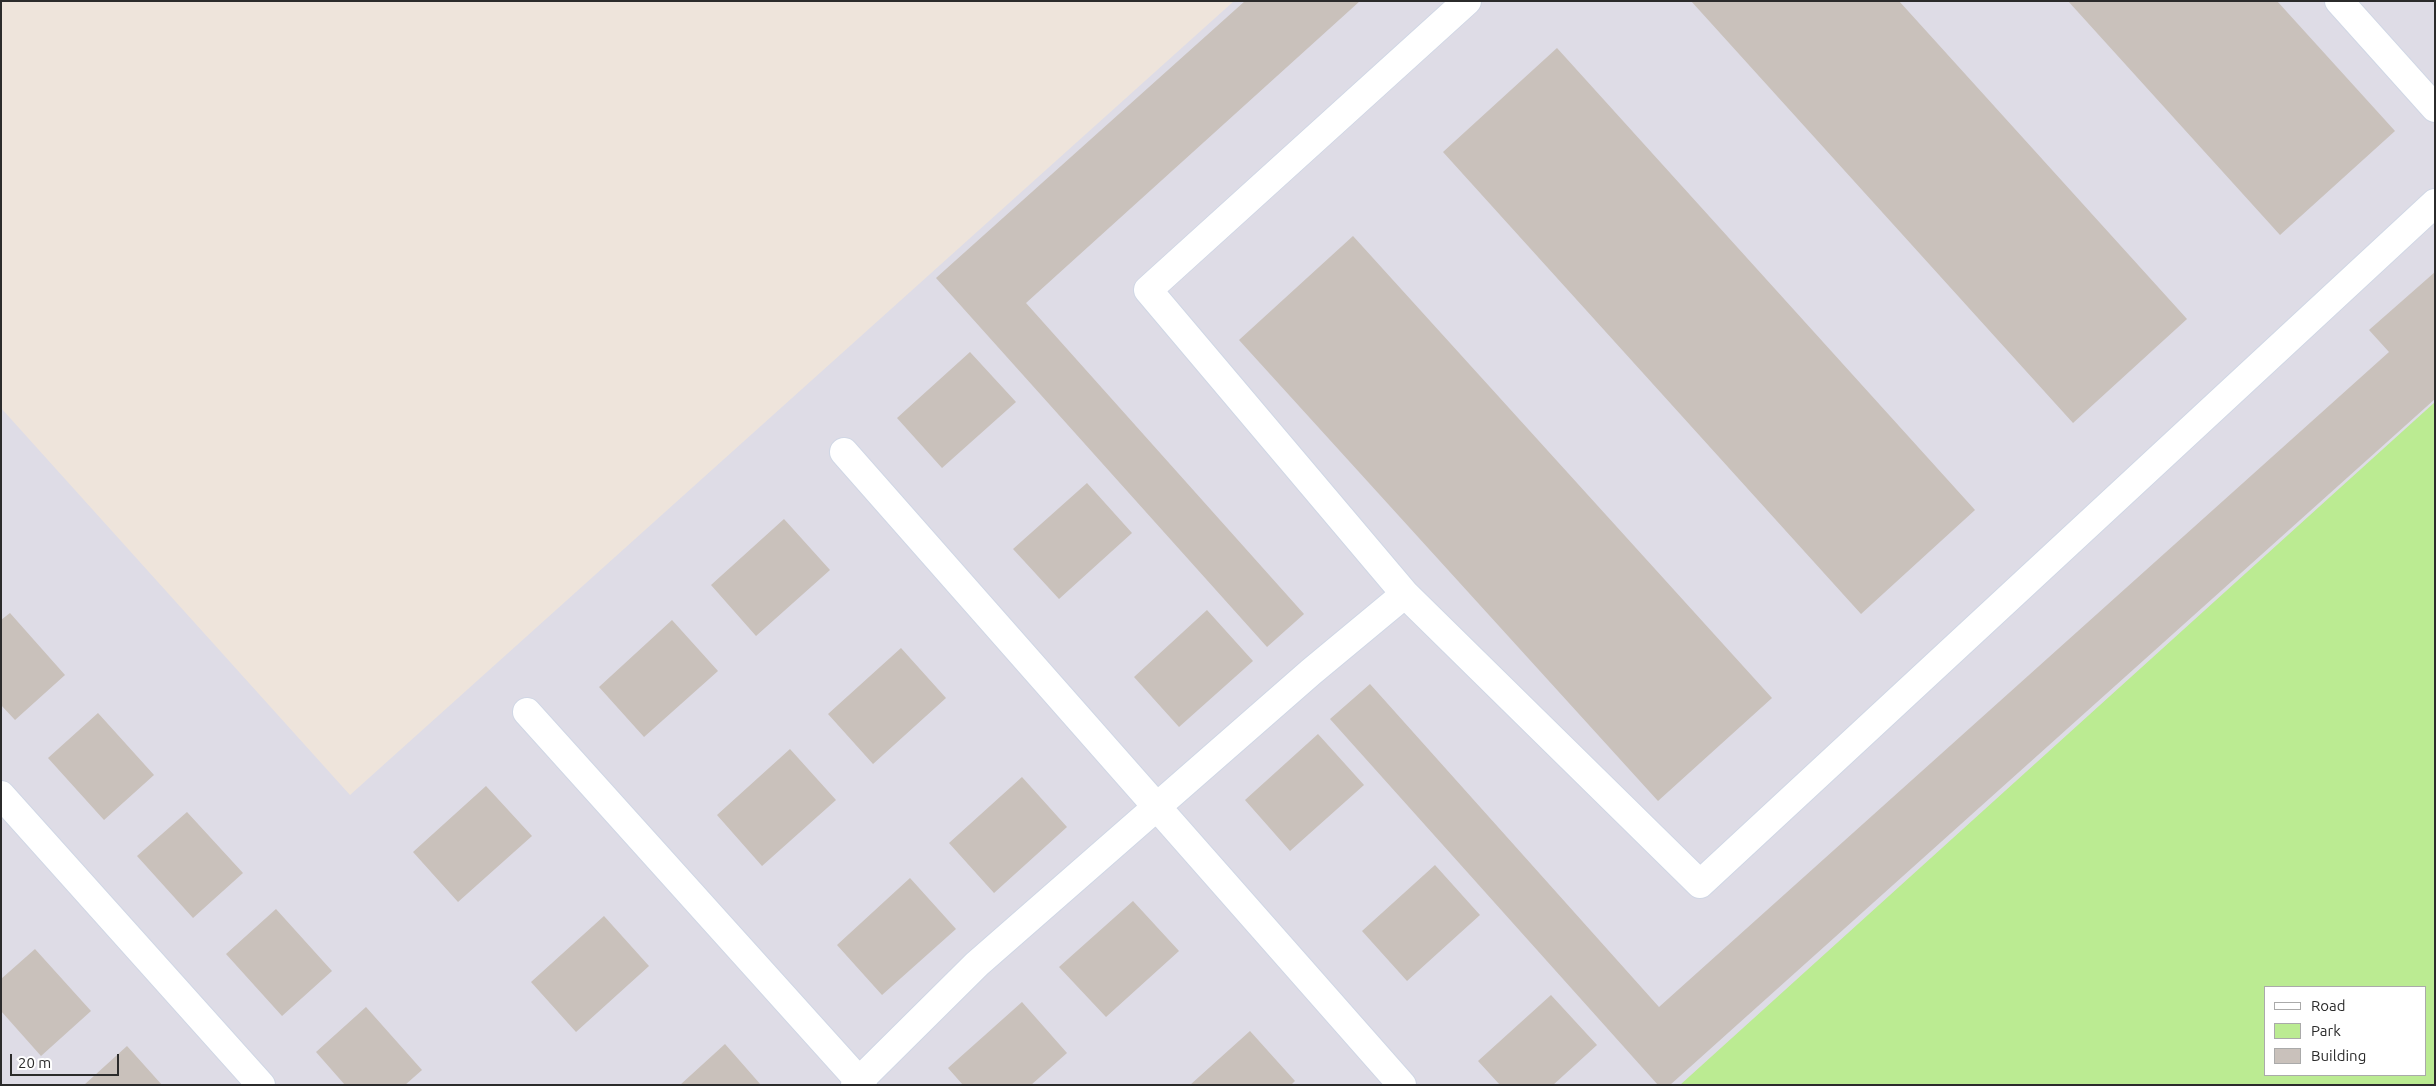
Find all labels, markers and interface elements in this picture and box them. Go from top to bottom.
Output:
legend [2264,986,2426,1076]
text: Road [2311,997,2346,1014]
text: Park [2311,1022,2341,1039]
scale bar [12,1044,121,1076]
text: Building [2311,1047,2366,1064]
text: 20 m [18,1054,51,1071]

